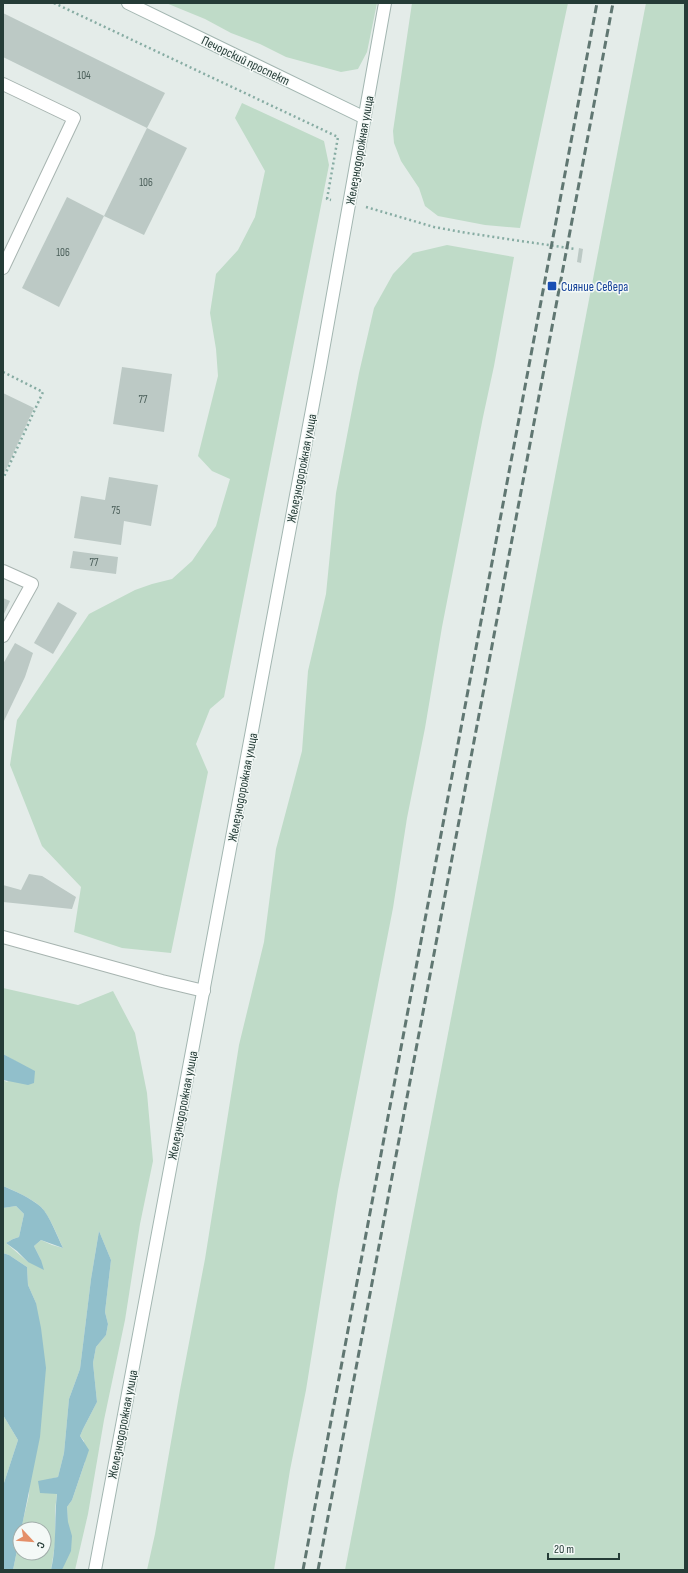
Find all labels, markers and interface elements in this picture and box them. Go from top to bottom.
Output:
street label: Печорский проспект [199,33,292,89]
house number: 104 [77,69,91,82]
street label: Железнодорожная улица [343,94,377,206]
house number: 106 [139,176,153,189]
house number: 106 [56,246,70,259]
place label: Сияние Севера [561,279,628,295]
marker: Сияние Севера [546,280,558,292]
house number: 77 [139,393,148,406]
street label: Железнодорожная улица [284,412,320,524]
house number: 75 [112,504,120,517]
house number: 77 [90,556,99,569]
street label: Железнодорожная улица [225,731,261,843]
street label: Железнодорожная улица [165,1049,201,1161]
street label: Железнодорожная улица [105,1368,141,1480]
north arrow [12,1521,52,1561]
scale bar [548,1535,619,1561]
text: С [33,1540,48,1551]
text: 20 m [554,1542,574,1557]

